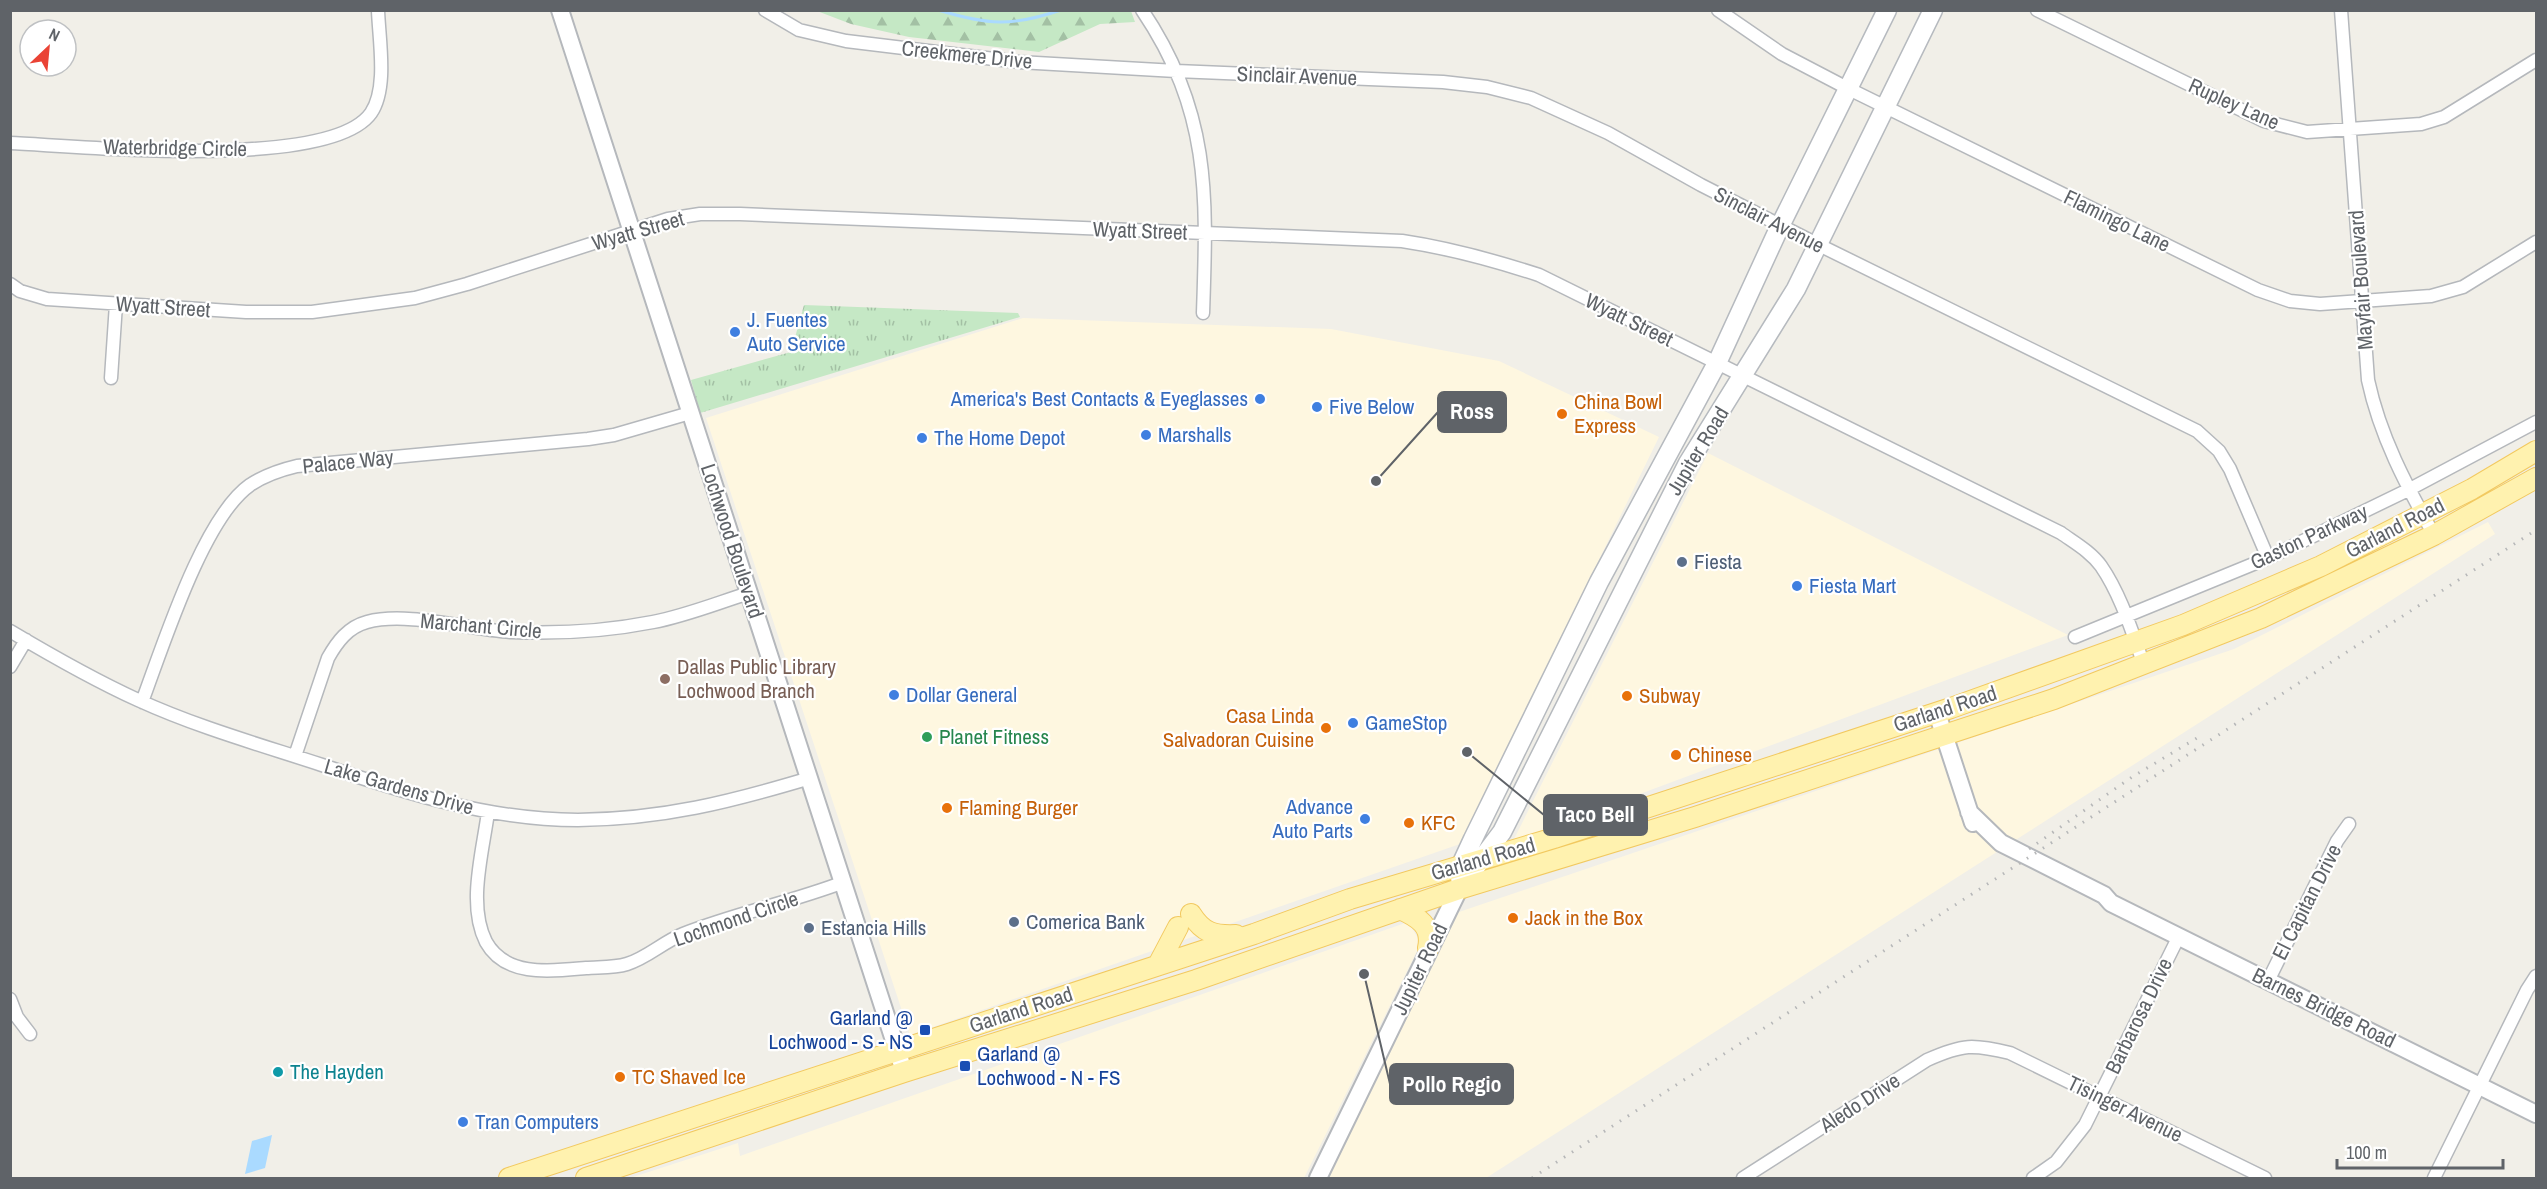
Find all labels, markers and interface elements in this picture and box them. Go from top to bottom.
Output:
north arrow [18,18,78,78]
text: N [45,23,64,46]
street label: Creekmere Drive [900,33,1034,76]
street label: Sinclair Avenue [1236,59,1358,92]
street label: Rupley Lane [2184,71,2284,136]
street label: Waterbridge Circle [103,132,247,163]
street label: Sinclair Avenue [1709,179,1829,260]
street label: Flamingo Lane [2059,182,2175,259]
street label: Wyatt Street [588,203,688,257]
street label: Mayfair Boulevard [2341,209,2380,351]
street label: Wyatt Street [1092,214,1188,247]
street label: Wyatt Street [1580,286,1678,353]
street label: Wyatt Street [115,289,211,324]
place label: J. Fuentes Auto Service [746,305,846,358]
marker: J. Fuentes Auto Service [728,325,742,339]
place label: America's Best Contacts & Eyeglasses [950,384,1248,413]
place label: China Bowl Express [1574,387,1662,440]
marker: America's Best Contacts & Eyeglasses [1253,392,1267,406]
place label: Five Below [1329,392,1415,421]
callout: Ross [1438,392,1506,432]
text: Ross [1450,396,1494,426]
marker: Five Below [1310,400,1324,414]
street label: Jupiter Road [1660,401,1735,500]
marker: China Bowl Express [1555,407,1569,421]
place label: Marshalls [1158,420,1232,449]
place label: The Home Depot [934,423,1065,452]
marker: Marshalls [1139,428,1153,442]
marker: The Home Depot [915,431,929,445]
street label: Palace Way [301,442,395,481]
street label: Lochwood Boulevard [694,460,771,622]
street label: Garland Road [2340,490,2449,565]
street label: Gaston Parkway [2245,497,2373,576]
place label: Fiesta [1694,547,1742,576]
marker: Fiesta [1675,555,1689,569]
place label: Fiesta Mart [1809,571,1896,600]
marker: Fiesta Mart [1790,579,1804,593]
street label: Marchant Circle [419,606,543,645]
place label: Dallas Public Library Lochwood Branch [677,652,836,705]
marker: Dallas Public Library Lochwood Branch [658,672,672,686]
street label: Garland Road [1889,678,2000,739]
place label: Dollar General [906,680,1017,709]
place label: Subway [1639,681,1701,710]
marker: Dollar General [887,688,901,702]
marker: Subway [1620,689,1634,703]
place label: Casa Linda Salvadoran Cuisine [1163,701,1314,754]
place label: GameStop [1365,708,1447,737]
marker: GameStop [1346,716,1360,730]
marker: Casa Linda Salvadoran Cuisine [1319,721,1333,735]
place label: Planet Fitness [939,722,1049,751]
marker: Planet Fitness [920,730,934,744]
place label: Chinese [1688,740,1752,769]
marker: Chinese [1669,748,1683,762]
street label: Lake Gardens Drive [321,751,477,822]
place label: Advance Auto Parts [1272,792,1353,845]
place label: Flaming Burger [959,793,1078,822]
callout: Taco Bell [1544,795,1647,835]
text: Taco Bell [1556,799,1634,829]
marker: Flaming Burger [940,801,954,815]
place label: KFC [1421,808,1455,837]
marker: Advance Auto Parts [1358,812,1372,826]
marker: KFC [1402,816,1416,830]
street label: Garland Road [1427,830,1538,887]
street label: El Capitan Drive [2265,839,2348,965]
street label: Lochmond Circle [670,884,802,953]
place label: Jack in the Box [1525,903,1643,932]
place label: Comerica Bank [1026,907,1145,936]
marker: Jack in the Box [1506,911,1520,925]
place label: Estancia Hills [821,913,926,942]
marker: Comerica Bank [1007,915,1021,929]
street label: Jupiter Road [1385,918,1454,1019]
marker: Estancia Hills [802,921,816,935]
street label: Barbarosa Drive [2098,953,2179,1078]
street label: Barnes Bridge Road [2248,960,2401,1055]
street label: Garland Road [965,979,1076,1040]
place label: Garland @ Lochwood - S - NS [768,1003,913,1056]
marker: Garland @ Lochwood - S - NS [918,1023,932,1037]
place label: Garland @ Lochwood - N - FS [977,1039,1121,1092]
place label: The Hayden [290,1057,384,1086]
marker: Garland @ Lochwood - N - FS [958,1059,972,1073]
place label: TC Shaved Ice [632,1062,746,1091]
callout: Pollo Regio [1390,1064,1513,1104]
marker: The Hayden [271,1065,285,1079]
street label: Aledo Drive [1813,1066,1905,1140]
street label: Tisinger Avenue [2063,1068,2188,1149]
text: Pollo Regio [1402,1069,1502,1099]
marker: TC Shaved Ice [613,1070,627,1084]
place label: Tran Computers [475,1107,599,1136]
marker: Tran Computers [456,1115,470,1129]
scale bar [2337,1132,2504,1170]
text: 100 m [2346,1140,2387,1165]

